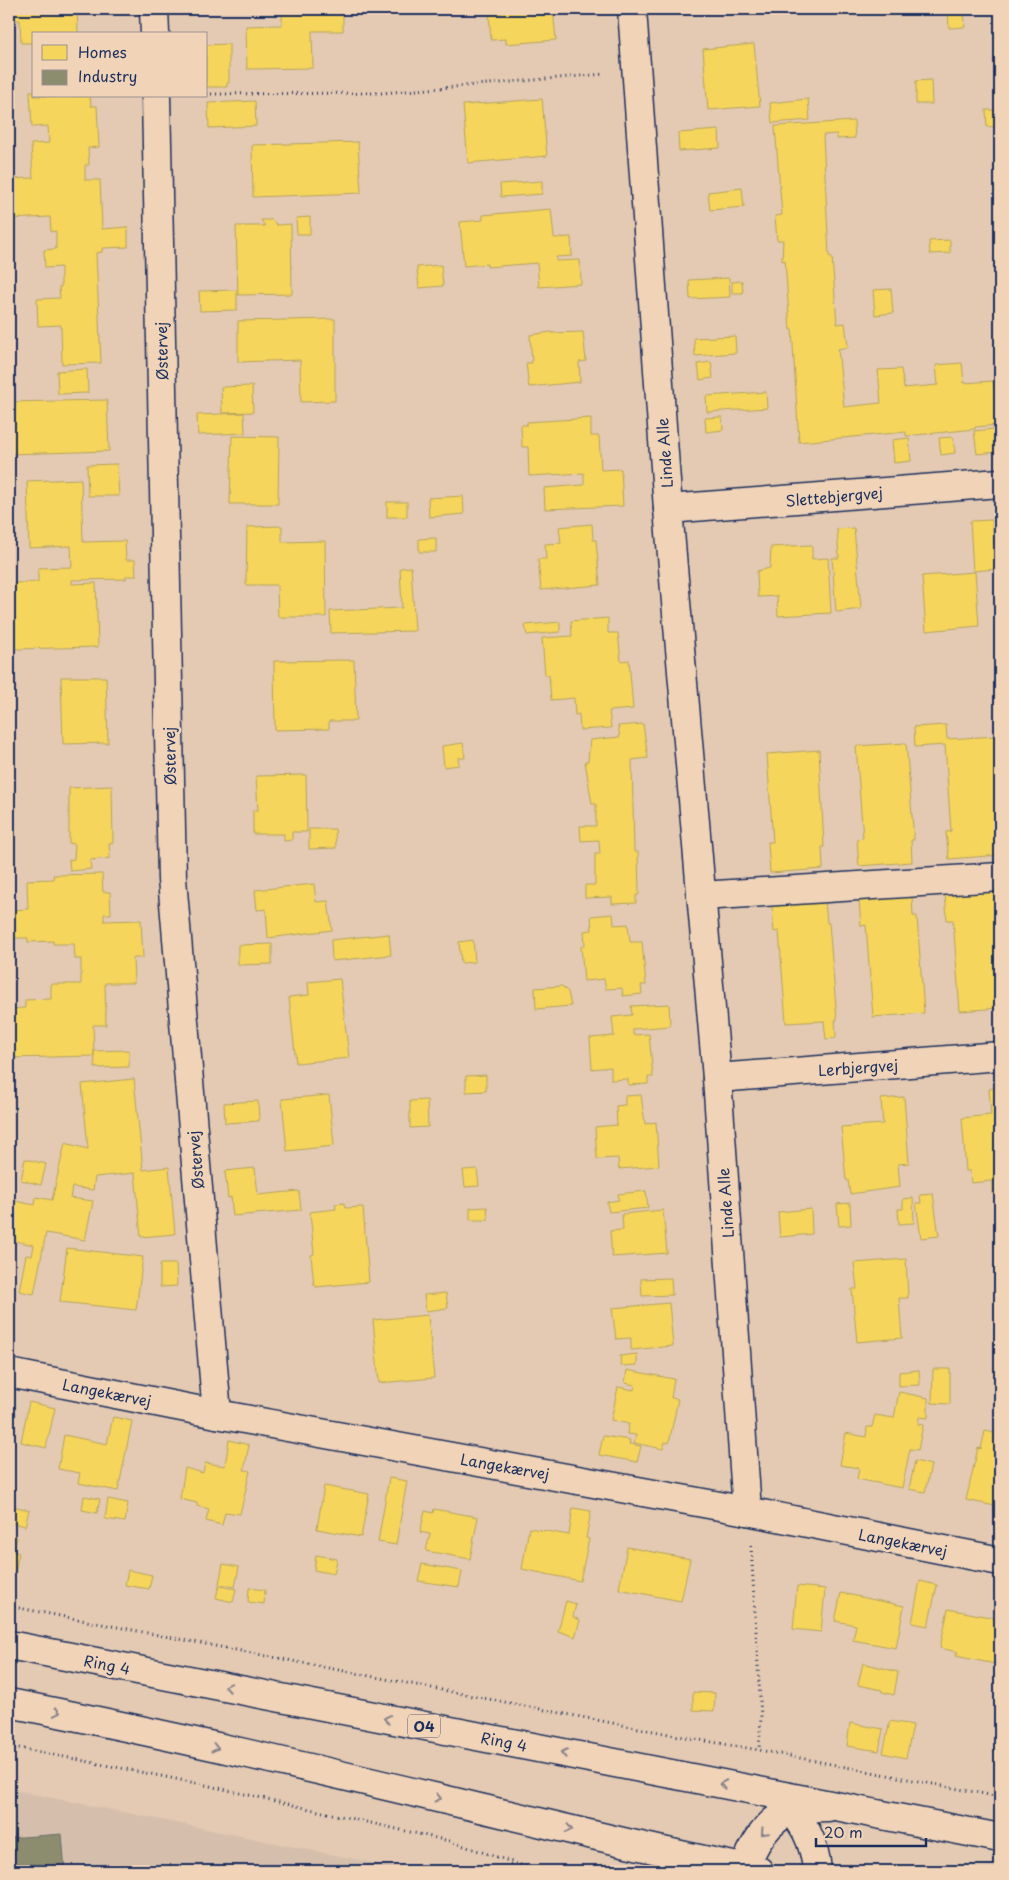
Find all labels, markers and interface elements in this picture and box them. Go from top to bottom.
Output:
legend [32,32,208,98]
text: Homes [78,40,127,63]
text: Industry [78,64,137,87]
street label: Østervej [149,322,173,381]
street label: Linde Alle [650,417,678,489]
street label: Slettebjergvej [784,480,884,512]
street label: Østervej [157,727,181,786]
street label: Lerbjergvej [817,1053,899,1081]
street label: Østervej [181,1130,209,1190]
street label: Linde Alle [711,1167,739,1239]
street label: Langekærvej [61,1372,153,1412]
street label: Langekærvej [459,1447,551,1485]
street label: Langekærvej [857,1522,949,1562]
street label: Ring 4 [82,1648,132,1680]
one-way arrow [223,1683,232,1693]
one-way arrow [52,1707,61,1717]
one-way arrow [383,1714,392,1724]
road number: O4 [408,1714,440,1738]
street label: Ring 4 [479,1725,529,1757]
one-way arrow [211,1742,220,1753]
one-way arrow [559,1748,568,1759]
one-way arrow [719,1780,728,1790]
one-way arrow [433,1792,442,1803]
scale bar [816,1815,926,1847]
text: 20 m [824,1820,863,1843]
one-way arrow [565,1823,574,1834]
one-way arrow [761,1827,770,1836]

